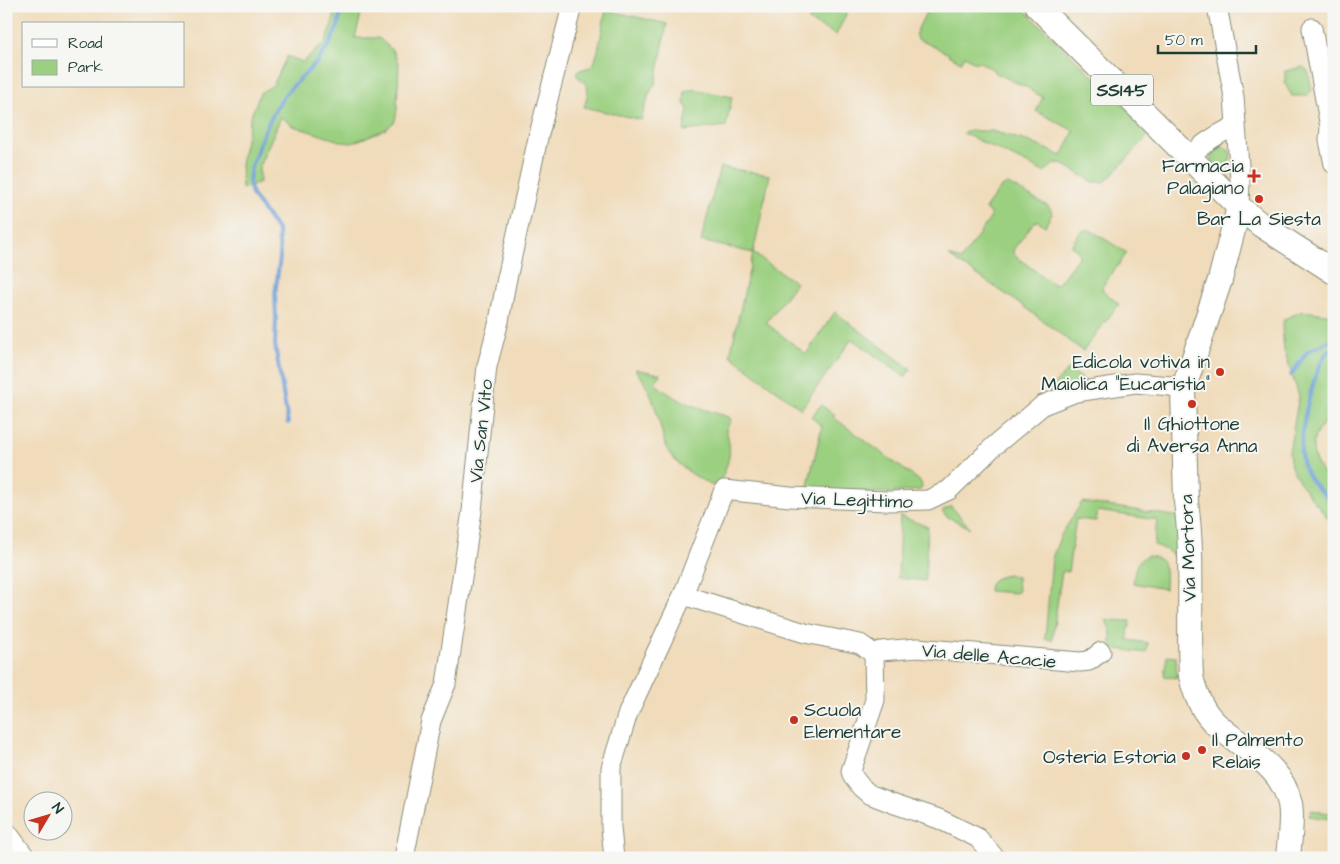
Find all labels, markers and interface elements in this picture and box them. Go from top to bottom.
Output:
legend [22,22,185,88]
scale bar [1158,22,1255,54]
text: 50 m [1165,30,1203,51]
text: Road [68,33,103,54]
text: Park [68,57,103,78]
road number: SS145 [1091,74,1153,106]
place label: Farmacia Palagiano [1162,153,1244,203]
marker: Farmacia Palagiano [1248,170,1260,182]
marker: Bar La Siesta [1253,193,1265,205]
place label: Bar La Siesta [1197,206,1321,233]
place label: Edicola votiva in Maiolica "Eucaristia" [1041,349,1210,398]
marker: Edicola votiva in Maiolica "Eucaristia" [1214,366,1226,378]
street label: Via San Vito [463,378,500,484]
marker: Il Ghiottone di Aversa Anna [1186,398,1198,410]
place label: Il Ghiottone di Aversa Anna [1127,411,1258,460]
street label: Via Legittimo [801,485,914,517]
street label: Via Mortora [1173,493,1204,602]
street label: Via delle Acacie [920,637,1057,676]
place label: Scuola Elementare [804,697,901,746]
marker: Scuola Elementare [788,714,800,726]
place label: Il Palmento Relais [1212,727,1303,776]
place label: Osteria Estoria [1043,744,1176,771]
marker: Il Palmento Relais [1196,744,1208,756]
marker: Osteria Estoria [1180,750,1192,762]
north arrow [22,792,72,842]
text: N [47,799,68,818]

